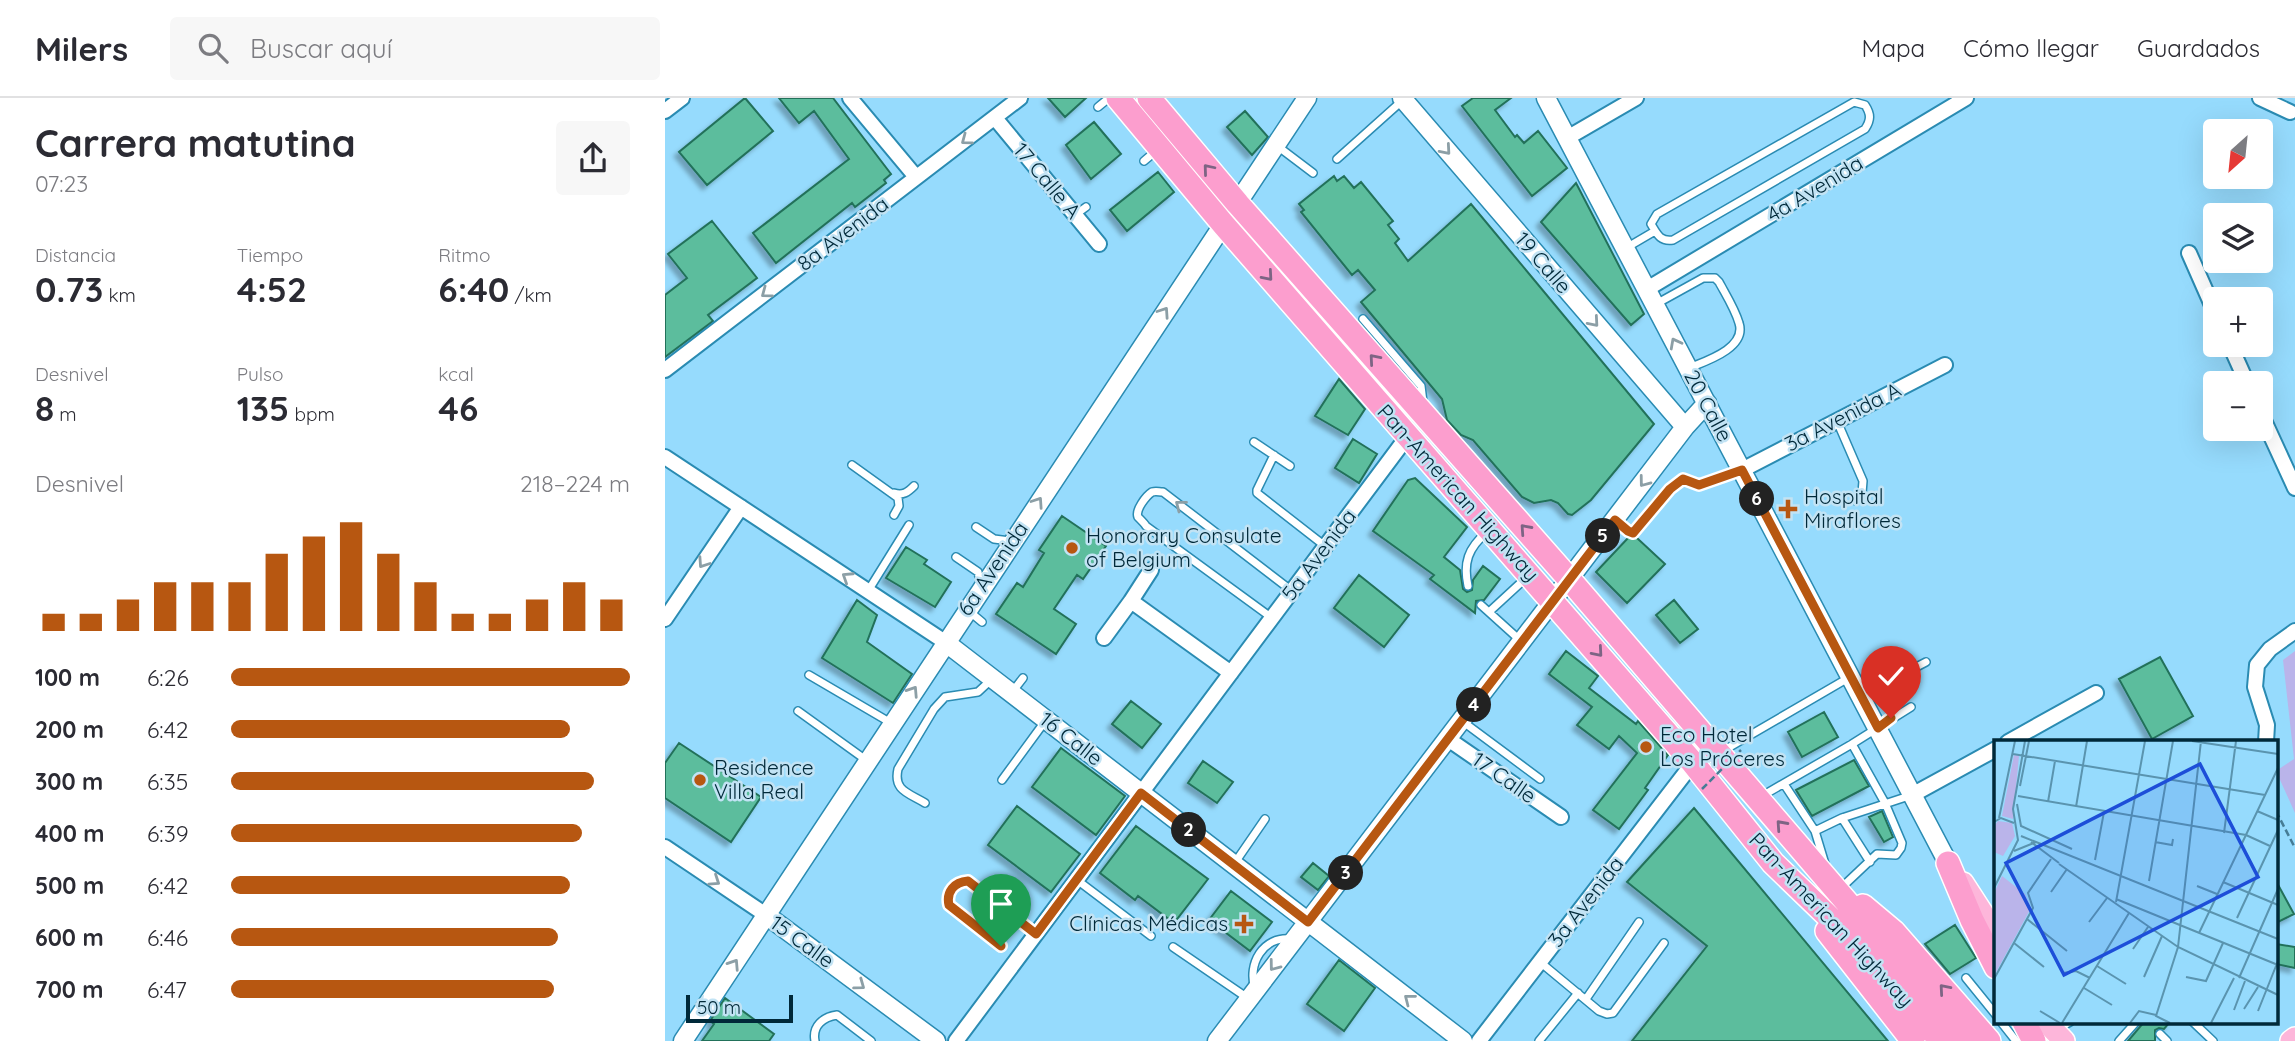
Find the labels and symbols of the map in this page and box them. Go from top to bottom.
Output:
north arrow [2203,119,2273,189]
one-way arrow [961,131,974,144]
street label: 17 Calle A [1008,137,1087,224]
one-way arrow [1438,141,1450,154]
street label: 4a Avenida [1762,149,1867,227]
one-way arrow [1204,164,1216,177]
street label: 8a Avenida [792,190,893,276]
street label: 19 Calle [1510,226,1578,298]
one-way arrow [1260,267,1272,280]
one-way arrow [761,284,773,297]
one-way arrow [1156,307,1169,320]
one-way arrow [1586,314,1598,327]
one-way arrow [1670,337,1683,350]
one-way arrow [1370,354,1382,367]
street label: 20 Calle [1679,365,1739,446]
street label: 3a Avenida A [1780,376,1905,456]
street label: Pan-American Highway [1372,398,1545,586]
one-way arrow [1639,474,1652,486]
pin: 6 [1739,482,1775,516]
place label: Hospital Miraflores [1804,483,1901,533]
one-way arrow [1030,496,1043,509]
marker: Hospital Miraflores [1778,499,1798,519]
one-way arrow [1175,500,1187,513]
street label: 5a Avenida [1275,504,1361,605]
street label: 6a Avenida [951,517,1033,620]
pin: 5 [1585,518,1621,554]
place label: Honorary Consulate of Belgium [1086,522,1282,572]
one-way arrow [1520,524,1533,537]
marker: Honorary Consulate of Belgium [1064,540,1080,556]
one-way arrow [699,555,711,568]
one-way arrow [842,572,855,585]
one-way arrow [1590,644,1602,657]
pin [1861,646,1921,718]
one-way arrow [904,686,917,699]
pin: 4 [1457,688,1491,722]
street label: 16 Calle [1035,706,1108,771]
place label: Eco Hotel Los Próceres [1660,721,1785,771]
marker: Eco Hotel Los Próceres [1638,739,1654,755]
inset map [1994,740,2277,1024]
street label: 17 Calle [1468,746,1542,808]
place label: Residence Villa Real [714,754,814,804]
marker: Residence Villa Real [692,772,708,788]
pin: 2 [1171,812,1207,848]
one-way arrow [1776,820,1789,833]
street label: Pan-American Highway [1744,827,1919,1012]
street label: 3a Avenida [1542,851,1629,952]
pin: 3 [1329,856,1363,890]
one-way arrow [707,873,720,885]
pin [971,874,1031,946]
street label: 15 Calle [766,909,840,973]
place label: Clínicas Médicas [1069,910,1228,936]
marker: Clínicas Médicas [1234,914,1254,934]
one-way arrow [725,958,738,971]
one-way arrow [1270,959,1283,971]
one-way arrow [852,976,865,989]
one-way arrow [1940,985,1952,998]
scale bar [686,992,793,1024]
one-way arrow [1404,995,1416,1008]

